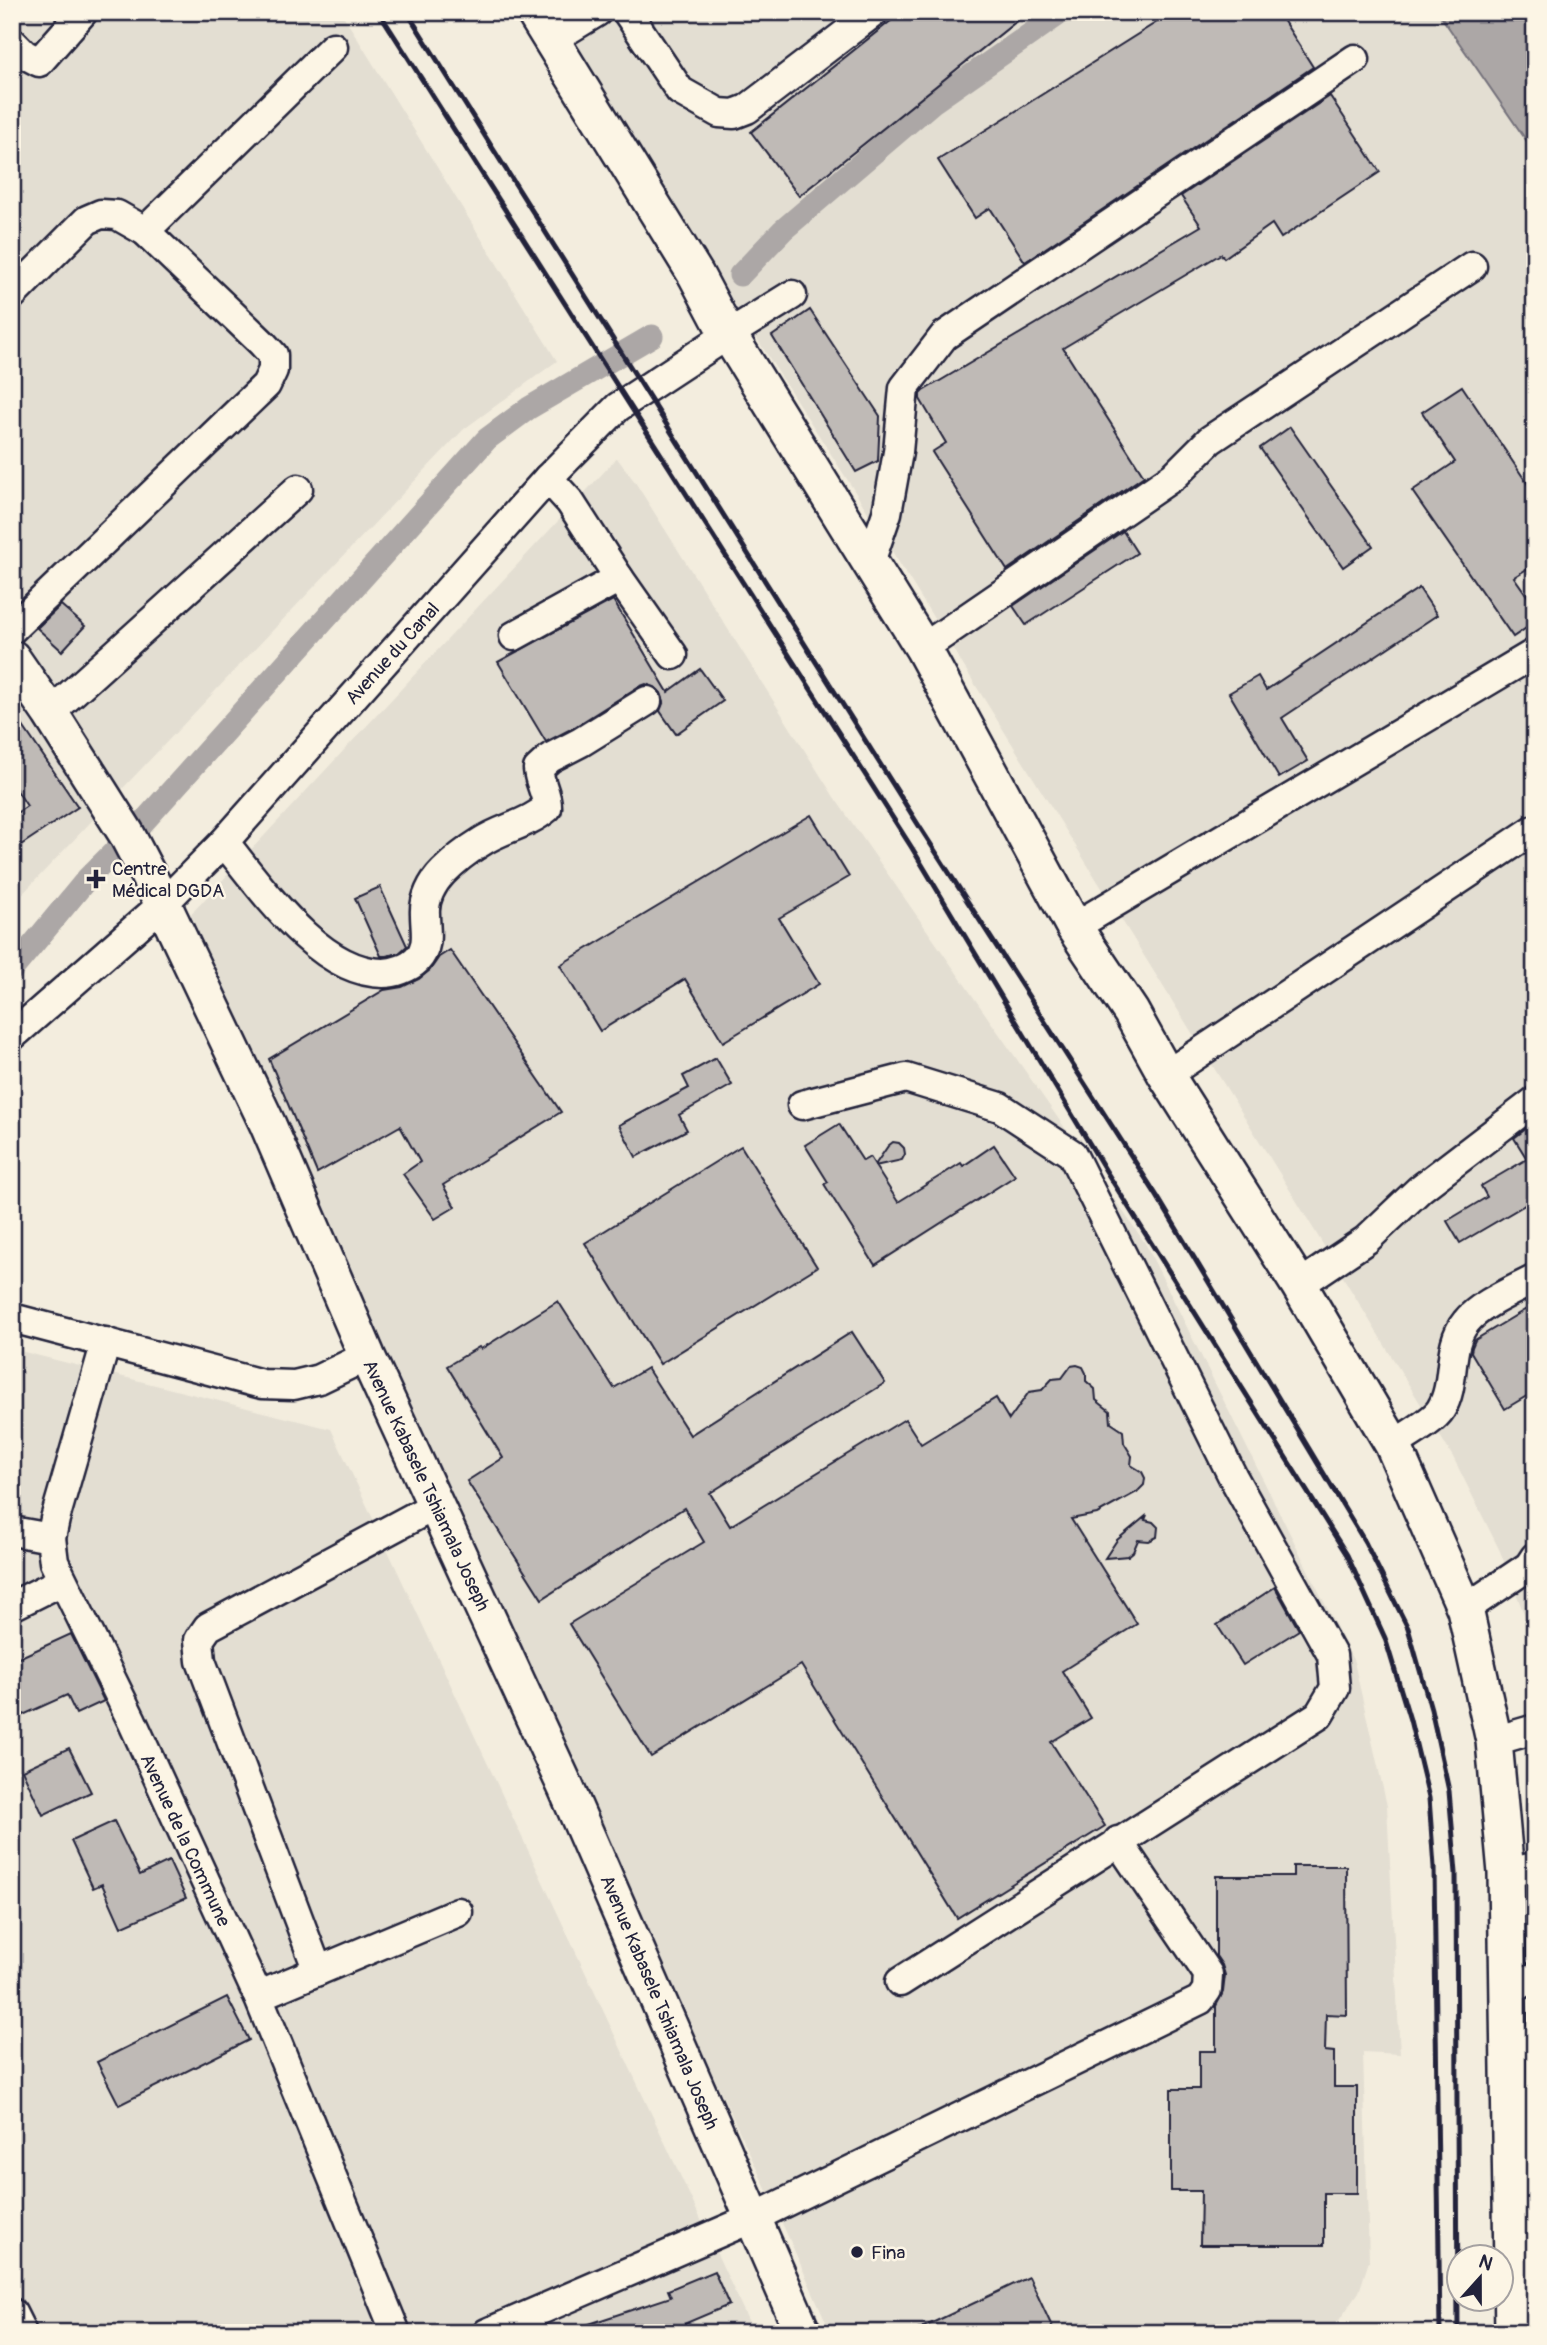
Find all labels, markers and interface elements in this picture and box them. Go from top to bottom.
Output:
street label: Avenue du Canal [340,597,445,710]
place label: Centre Médical DGDA [112,857,224,903]
marker: Centre Médical DGDA [86,869,106,889]
street label: Avenue Kabasele Tshiamala Joseph [357,1356,495,1615]
street label: Avenue de la Commune [135,1750,236,1931]
street label: Avenue Kabasele Tshiamala Joseph [594,1871,724,2133]
place label: Fina [871,2241,905,2265]
marker: Fina [849,2244,865,2260]
north arrow [1446,2244,1516,2314]
text: N [1475,2250,1496,2277]

